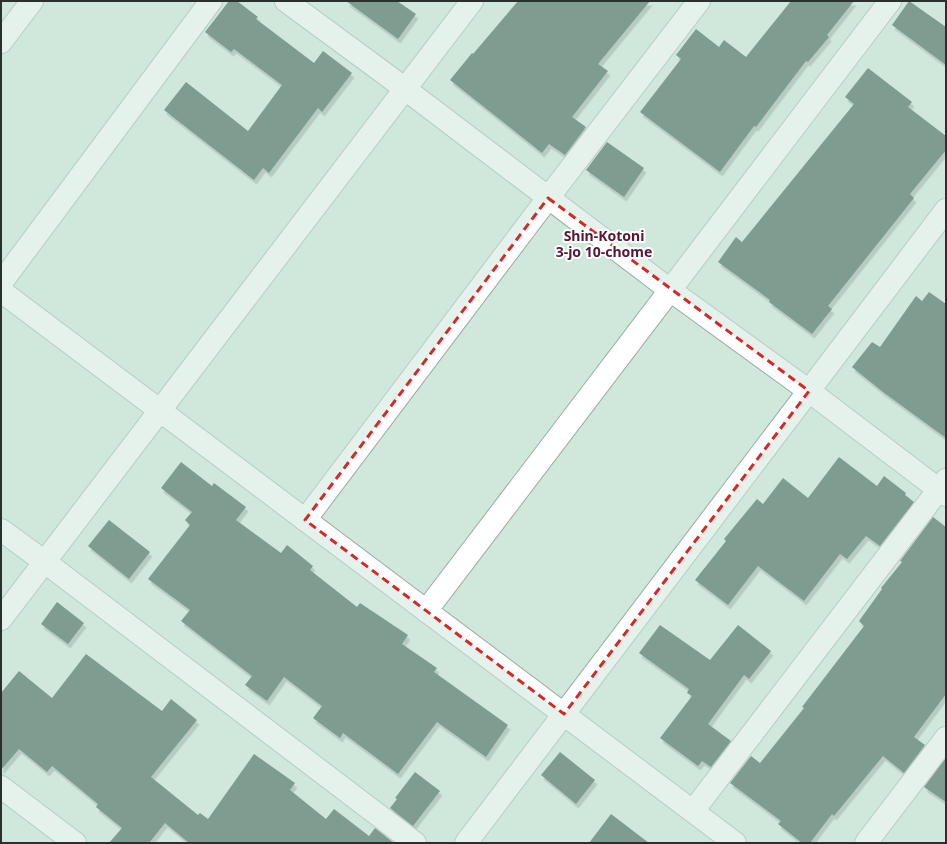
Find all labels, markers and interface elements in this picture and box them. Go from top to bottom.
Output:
district label: Shin-Kotoni 3-jo 10-chome [556,226,652,261]

